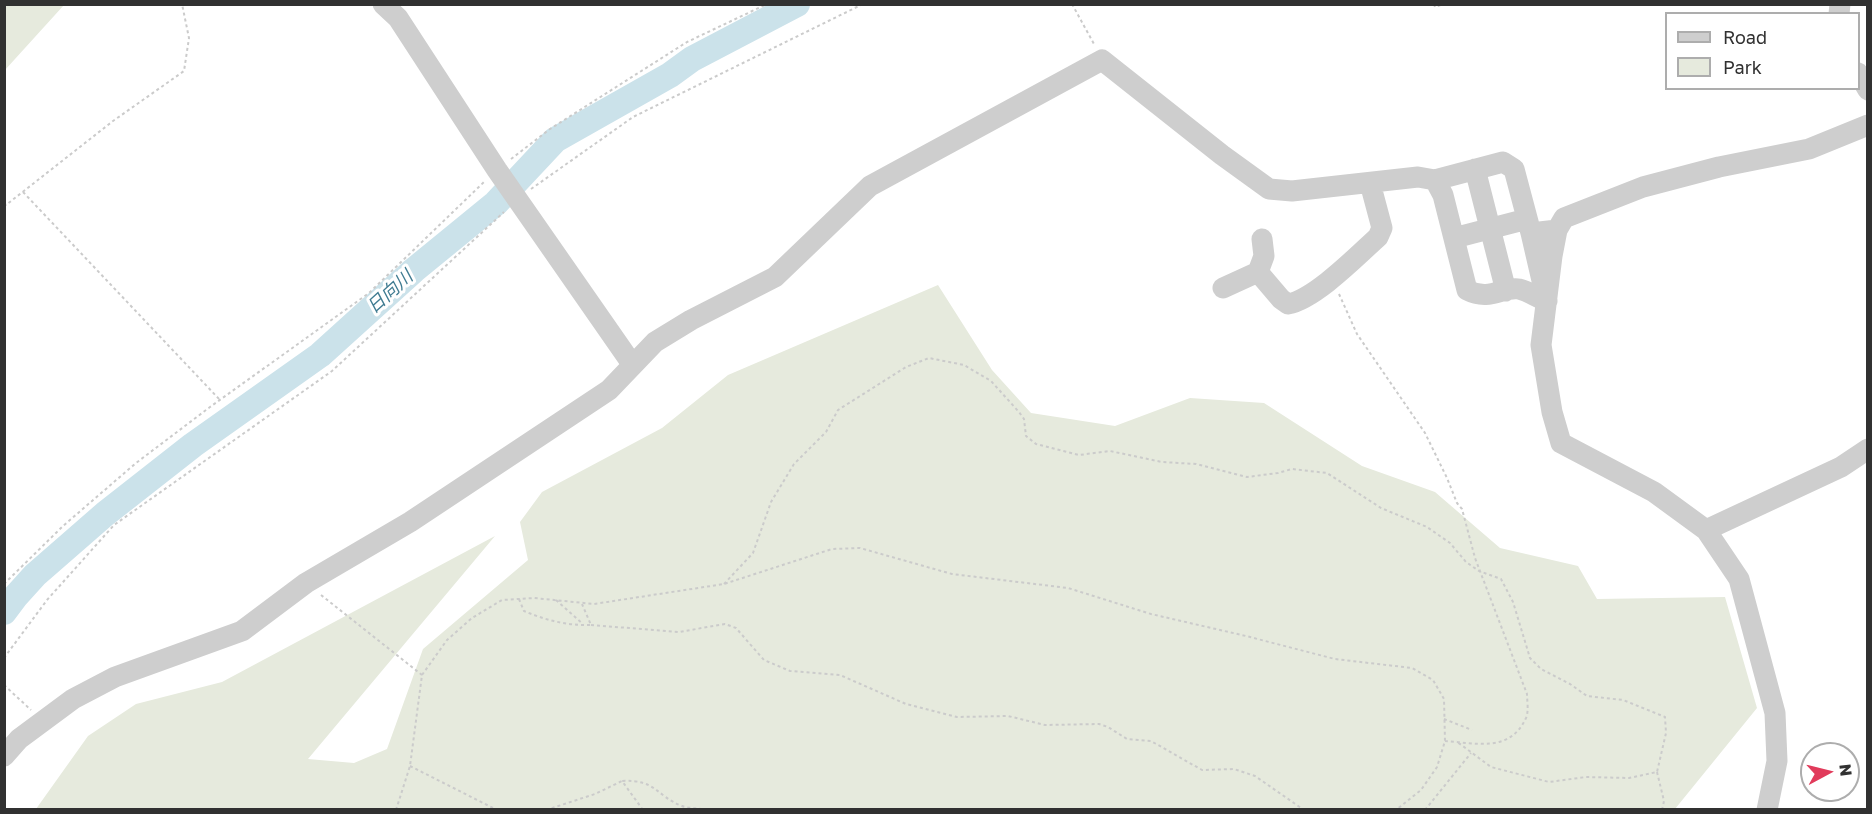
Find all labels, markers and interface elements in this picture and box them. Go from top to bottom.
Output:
legend [1665,12,1860,90]
text: Road [1723,26,1767,48]
text: Park [1723,56,1762,78]
water label: 日向川 [363,266,417,318]
north arrow [1800,742,1860,802]
text: N [1835,763,1857,777]

